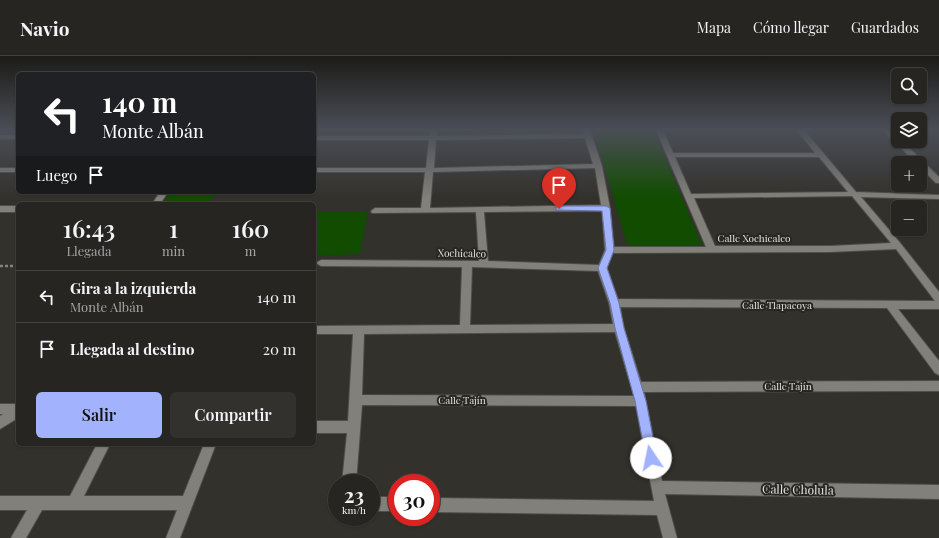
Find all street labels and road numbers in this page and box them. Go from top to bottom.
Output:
street label: Calle Xochicalco [718,231,791,245]
street label: Xochicalco [438,246,487,260]
street label: Calle Tlapacoya [742,298,812,312]
street label: Calle Tajín [764,379,812,393]
street label: Calle Tajín [438,393,486,407]
street label: Calle Cholula [762,480,834,498]

